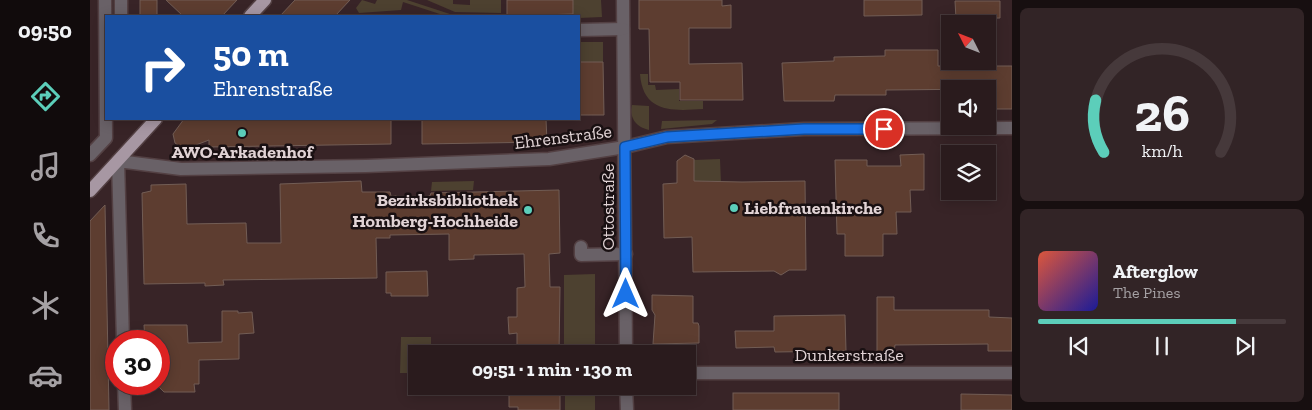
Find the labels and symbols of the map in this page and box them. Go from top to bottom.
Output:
north arrow [941,15,996,70]
pin [863,108,905,150]
street label: Ehrenstraße [513,120,613,154]
marker: AWO-Arkadenhof [236,127,248,139]
place label: AWO-Arkadenhof [171,141,314,163]
street label: Ottostraße [597,164,619,250]
place label: Bezirksbibliothek Homberg-Hochheide [352,189,518,232]
place label: Liebfrauenkirche [744,197,882,219]
marker: Liebfrauenkirche [728,202,740,214]
marker: Bezirksbibliothek Homberg-Hochheide [522,204,534,216]
position arrow [599,267,651,319]
speed limit sign: 30 [105,330,170,395]
street label: Dunkerstraße [794,344,904,366]

